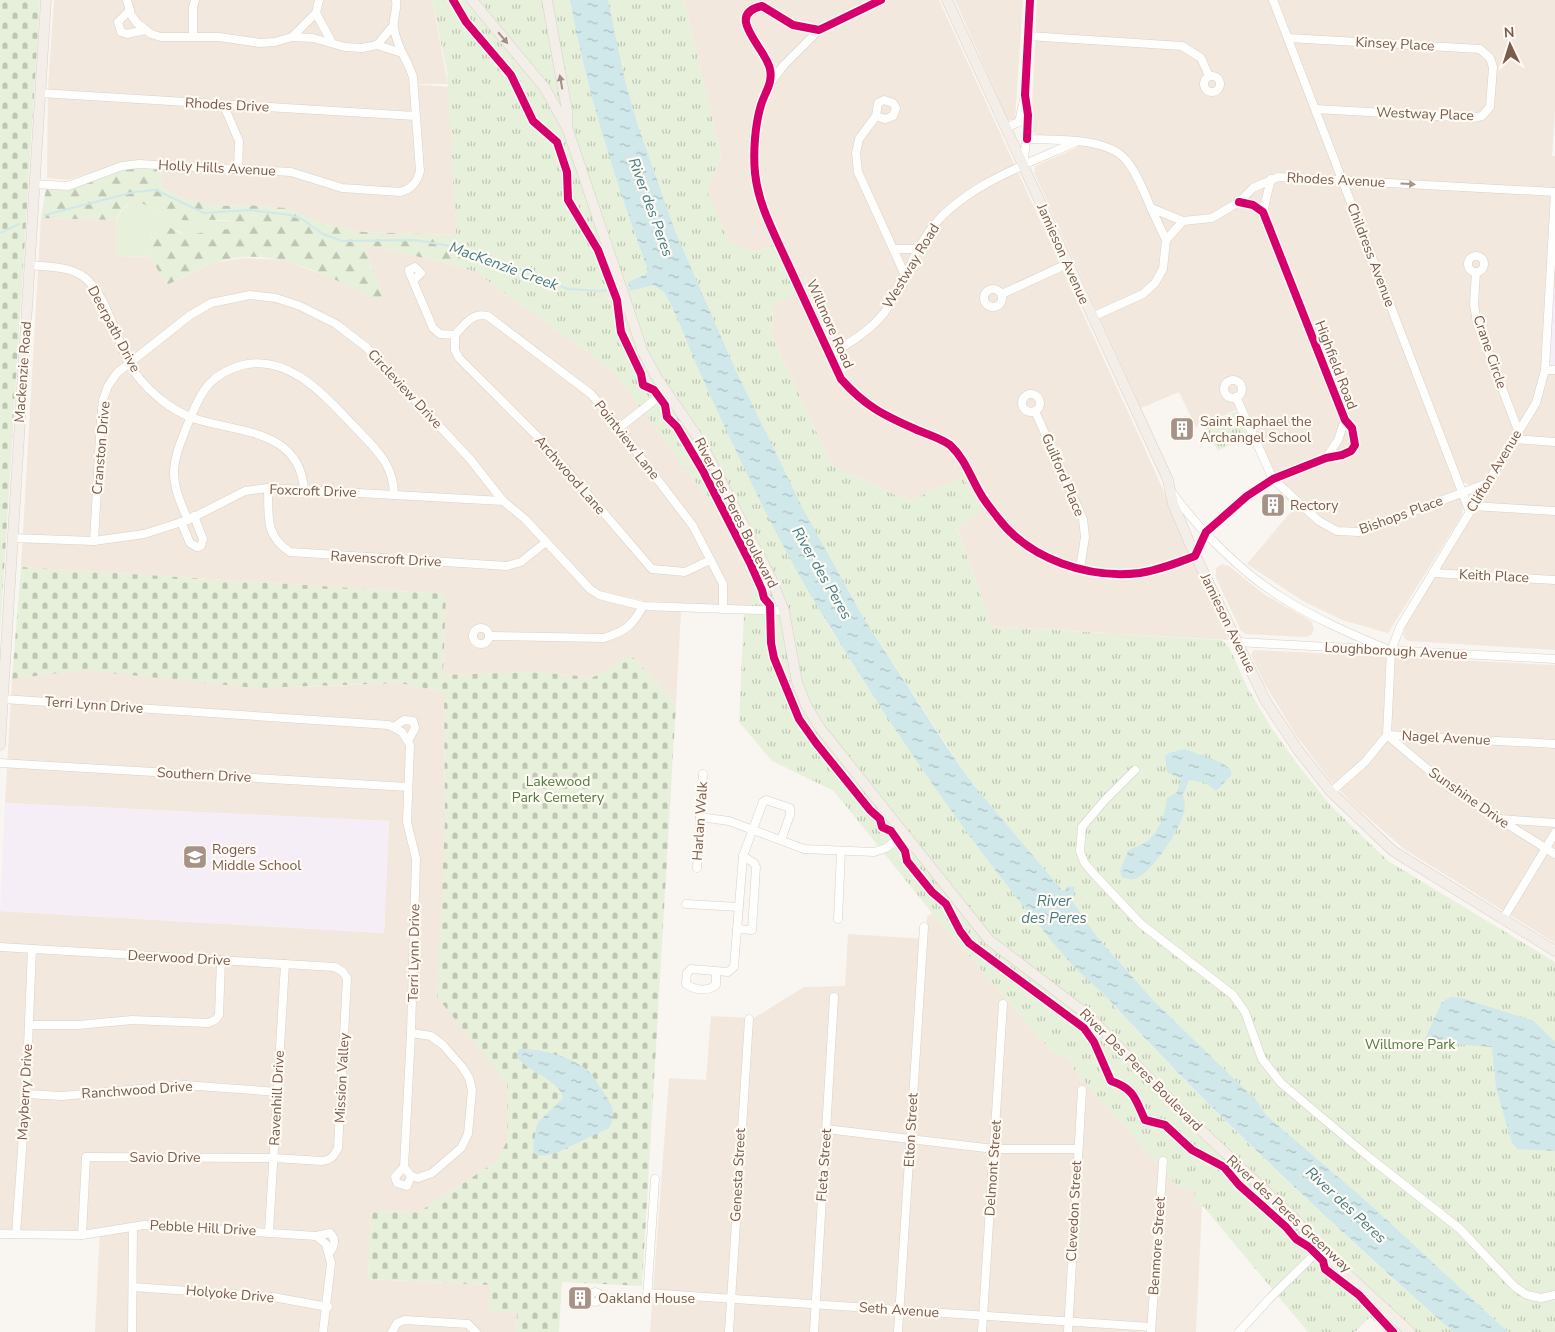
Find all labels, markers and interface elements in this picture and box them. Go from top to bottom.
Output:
north arrow [1485,20,1535,70]
text: N [1503,23,1515,42]
one-way arrow [497,31,508,44]
street label: Kinsey Place [1355,32,1435,56]
one-way arrow [557,74,565,90]
street label: Rhodes Drive [184,93,270,117]
street label: Westway Place [1376,103,1474,125]
street label: Holly Hills Avenue [158,155,276,181]
water label: River des Peres [624,155,678,259]
street label: Rhodes Avenue [1286,168,1386,192]
one-way arrow [1401,180,1417,188]
street label: Jamieson Avenue [1032,200,1094,307]
street label: Childress Avenue [1342,200,1400,310]
street label: Westway Road [878,220,944,312]
water label: MacKenzie Creek [447,237,562,295]
street label: Willmore Road [802,277,858,371]
street label: Deerpath Drive [83,282,145,376]
street label: Crane Circle [1469,313,1511,391]
street label: Highfield Road [1310,318,1362,412]
street label: Mackenzie Road [10,321,36,423]
street label: Circleview Drive [363,345,447,433]
street label: Pointview Lane [590,396,664,484]
street label: Cranston Drive [87,400,115,496]
place label: Saint Raphael the Archangel School [1200,412,1312,447]
building icon: Saint Raphael the Archangel School [1169,416,1195,442]
street label: Clifton Avenue [1462,426,1526,516]
street label: Archwood Lane [530,431,610,519]
street label: Guilford Place [1037,431,1089,519]
street label: River Des Peres Boulevard [690,434,782,592]
street label: Foxcroft Drive [269,480,357,502]
street label: Bishops Place [1356,491,1446,539]
building icon: Rectory [1260,492,1286,518]
place label: Rectory [1290,496,1339,515]
water label: River des Peres [787,523,857,623]
street label: Ravenscroft Drive [330,547,442,571]
street label: Keith Place [1459,565,1529,587]
street label: Jamieson Avenue [1195,569,1260,676]
street label: Loughborough Avenue [1324,638,1468,664]
street label: Terri Lynn Drive [44,692,144,718]
street label: Nagel Avenue [1401,726,1491,750]
street label: Southern Drive [156,763,252,787]
street label: Sunshine Drive [1425,763,1513,833]
park label: Lakewood Park Cemetery [512,772,605,807]
street label: Harlan Walk [688,780,712,861]
place label: Rogers Middle School [212,840,302,875]
school or university icon: Rogers Middle School [182,844,208,870]
water label: River des Peres [1021,891,1087,928]
street label: Terri Lynn Drive [404,904,424,1002]
street label: Deerwood Drive [127,946,231,970]
street label: River Des Peres Boulevard [1075,1004,1207,1136]
street label: Mission Valley [330,1032,354,1124]
park label: Willmore Park [1365,1035,1456,1054]
street label: Mayberry Drive [13,1043,37,1141]
street label: Ravenhill Drive [265,1050,289,1146]
street label: Ranchwood Drive [81,1077,193,1103]
street label: Elton Street [900,1092,922,1168]
street label: Delmont Street [980,1119,1006,1217]
street label: Genesta Street [726,1128,750,1222]
street label: Fleta Street [812,1128,836,1202]
street label: Savio Drive [129,1148,201,1167]
street label: River des Peres Greenway [1222,1151,1356,1278]
street label: Clevedon Street [1062,1160,1086,1262]
water label: River des Peres [1301,1162,1391,1248]
street label: Benmore Street [1144,1196,1170,1296]
street label: Pebble Hill Drive [149,1216,257,1240]
street label: Holyoke Drive [185,1281,275,1307]
building icon: Oakland House [567,1285,593,1311]
place label: Oakland House [598,1289,695,1308]
street label: Seth Avenue [858,1298,940,1322]

